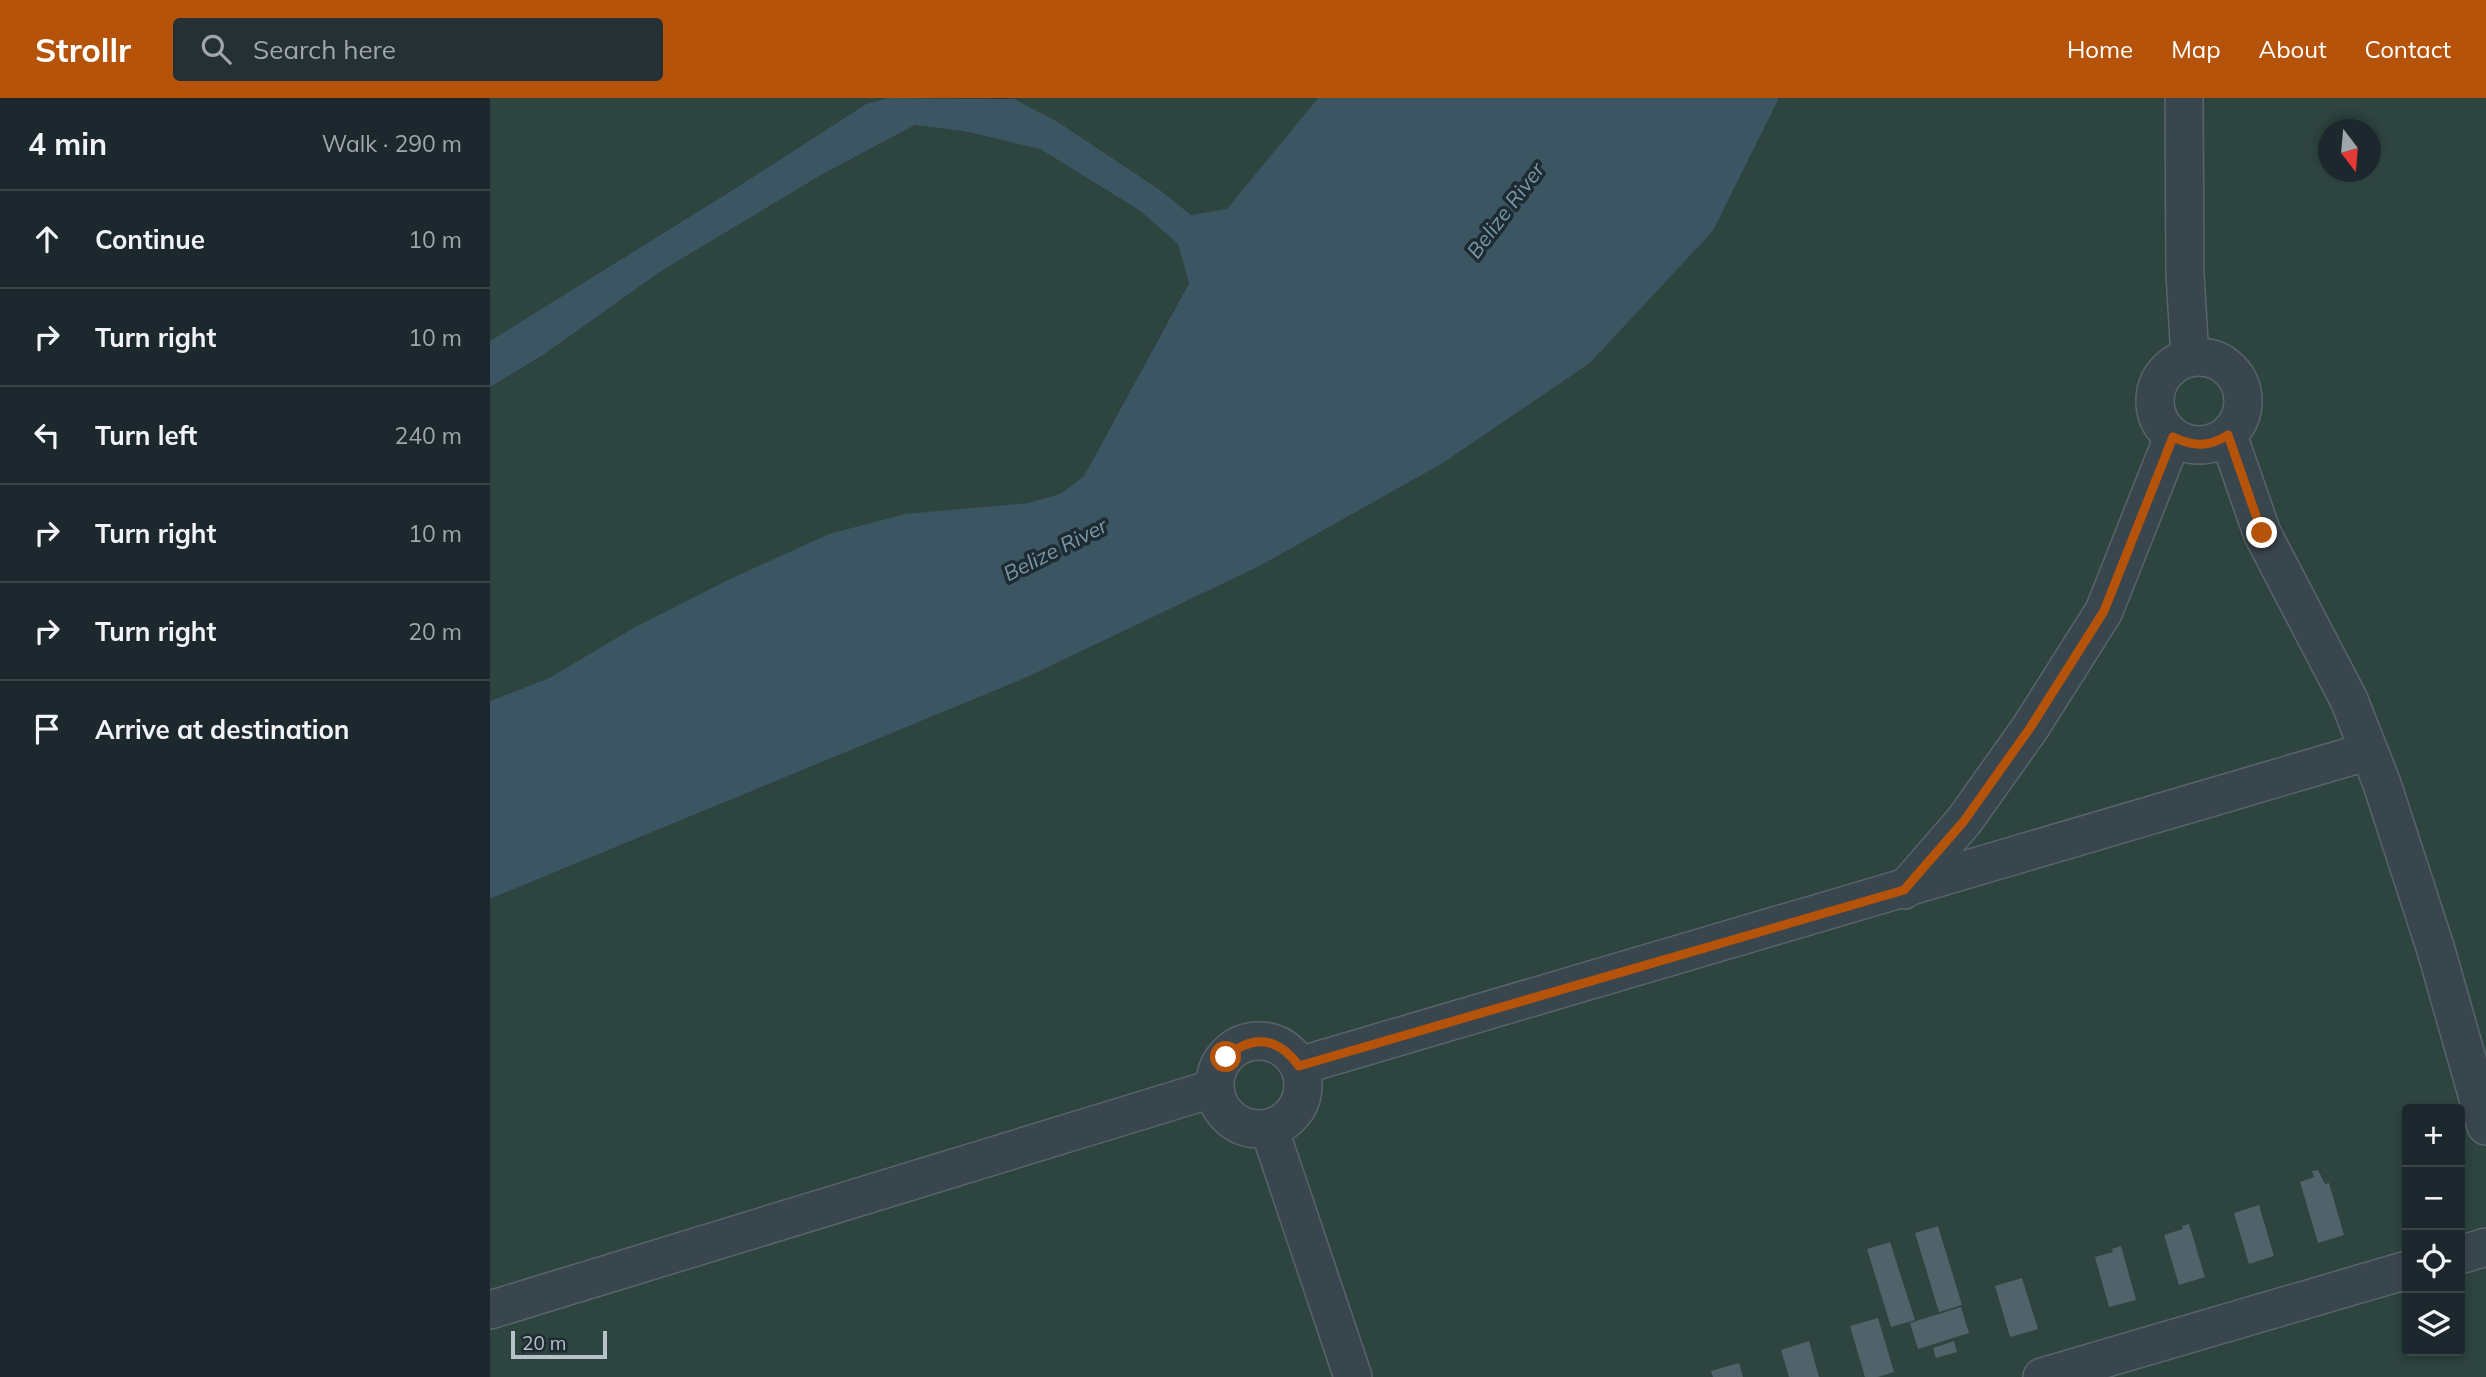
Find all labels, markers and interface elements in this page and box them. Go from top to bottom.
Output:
search box [173,18,663,81]
text: Strollr [35,29,131,70]
icon: search [197,30,235,68]
text: Search here [253,33,396,66]
text: Home [2067,34,2133,64]
text: Map [2171,34,2221,64]
text: About [2259,34,2327,64]
text: Contact [2365,34,2451,64]
north arrow [2318,119,2381,182]
text: 4 min [28,125,107,163]
text: Walk · 290 m [322,129,462,158]
water label: Belize River [1461,156,1550,263]
icon: ahead [28,220,66,258]
text: Continue [95,223,205,256]
text: 10 m [408,225,462,254]
icon: right [28,318,66,356]
text: Turn right [95,321,216,354]
text: 10 m [408,323,462,352]
icon: left [28,416,66,454]
text: Turn left [95,419,197,452]
text: 240 m [394,421,462,450]
water label: Belize River [999,511,1112,586]
icon: right [28,514,66,552]
text: Turn right [95,517,216,550]
route end [2246,517,2277,548]
text: 10 m [408,519,462,548]
icon: right [28,612,66,650]
text: Turn right [95,615,216,648]
text: 20 m [408,617,462,646]
icon: arrive [28,710,66,748]
text: Arrive at destination [95,713,350,746]
route start [1210,1041,1241,1072]
map controls [2402,1104,2465,1356]
button: + [2402,1104,2465,1167]
button: − [2402,1167,2465,1230]
button: locate [2402,1230,2465,1293]
button: layers [2402,1293,2465,1356]
scale bar [511,1328,607,1360]
text: 20 m [522,1331,566,1355]

